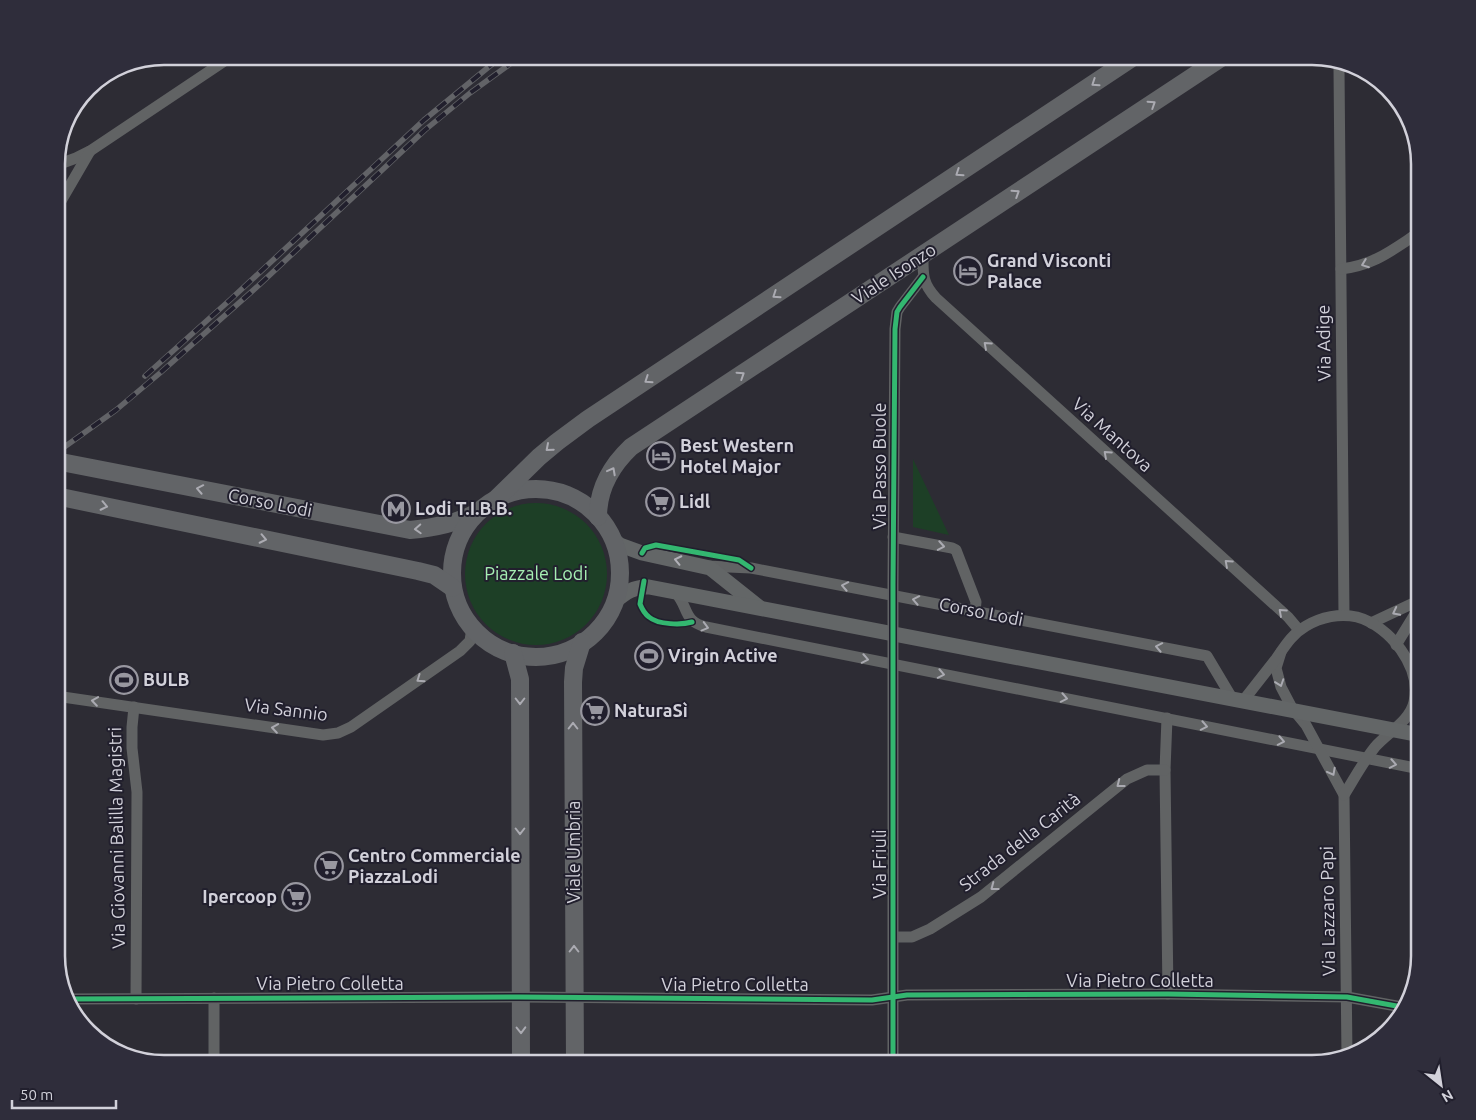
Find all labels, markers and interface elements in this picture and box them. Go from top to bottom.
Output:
one-way arrow [1091,77,1100,86]
one-way arrow [1146,101,1155,110]
one-way arrow [955,167,965,176]
one-way arrow [1011,190,1020,200]
street label: Viale Isonzo [848,239,939,308]
place label: Grand Visconti Palace [987,250,1111,291]
hotel icon: Grand Visconti Palace [953,256,983,286]
one-way arrow [1362,258,1370,268]
one-way arrow [773,288,782,298]
street label: Via Adige [1312,305,1334,382]
one-way arrow [983,342,992,351]
one-way arrow [736,371,745,381]
one-way arrow [644,374,654,383]
street label: Via Mantova [1069,393,1157,475]
street label: Via Passo Buole [869,403,889,529]
place label: Best Western Hotel Major [680,435,794,476]
hotel icon: Best Western Hotel Major [646,441,676,471]
one-way arrow [546,443,555,451]
one-way arrow [1104,451,1113,460]
one-way arrow [606,467,616,476]
one-way arrow [195,484,204,495]
street label: Corso Lodi [226,484,314,520]
supermarket icon: Lidl [645,487,675,517]
place label: Lidl [679,491,711,511]
metro station icon: Lodi T.I.B.B. [381,494,411,524]
place label: Lodi T.I.B.B. [415,498,512,518]
one-way arrow [100,500,109,510]
one-way arrow [414,524,422,535]
one-way arrow [259,533,268,543]
one-way arrow [937,540,946,550]
one-way arrow [673,556,682,566]
one-way arrow [1224,560,1233,569]
park label: Piazzale Lodi [484,563,588,583]
one-way arrow [840,581,849,592]
street label: Corso Lodi [937,593,1025,629]
one-way arrow [912,595,921,606]
one-way arrow [1392,606,1401,616]
one-way arrow [1279,609,1288,618]
one-way arrow [701,621,709,631]
sports icon: Virgin Active [634,641,664,671]
one-way arrow [1154,642,1163,652]
place label: Virgin Active [668,645,778,665]
one-way arrow [860,653,869,663]
sports icon: BULB [109,665,139,695]
one-way arrow [937,668,946,678]
place label: BULB [143,669,189,689]
one-way arrow [416,673,426,682]
one-way arrow [1274,678,1284,687]
one-way arrow [1060,692,1069,703]
street label: Via Sannio [243,694,329,724]
supermarket icon: NaturaSì [580,696,610,726]
one-way arrow [91,697,100,707]
one-way arrow [515,698,525,705]
place label: NaturaSì [614,700,688,720]
one-way arrow [1199,720,1208,730]
one-way arrow [568,722,578,730]
one-way arrow [270,723,279,733]
street label: Via Giovanni Balilla Magistri [104,727,128,949]
one-way arrow [1276,735,1285,746]
one-way arrow [1389,758,1397,768]
one-way arrow [1326,767,1336,776]
one-way arrow [1117,779,1126,788]
street label: Strada della Carità [955,788,1084,895]
street label: Viale Umbria [563,800,583,904]
one-way arrow [515,827,525,835]
street label: Via Friuli [869,829,889,899]
place label: Centro Commerciale PiazzaLodi [348,845,521,886]
street label: Via Lazzaro Papi [1316,846,1338,976]
supermarket icon: Centro Commerciale PiazzaLodi [314,851,344,881]
one-way arrow [990,881,1000,890]
supermarket icon: Ipercoop [281,882,311,912]
place label: Ipercoop [202,886,277,906]
one-way arrow [569,944,579,952]
street label: Via Pietro Colletta [1066,970,1214,990]
street label: Via Pietro Colletta [256,973,404,993]
street label: Via Pietro Colletta [661,974,809,994]
one-way arrow [516,1027,526,1035]
north arrow [1416,1060,1466,1110]
scale bar [12,1078,116,1110]
text: 50 m [20,1086,53,1103]
text: N [1439,1087,1456,1106]

